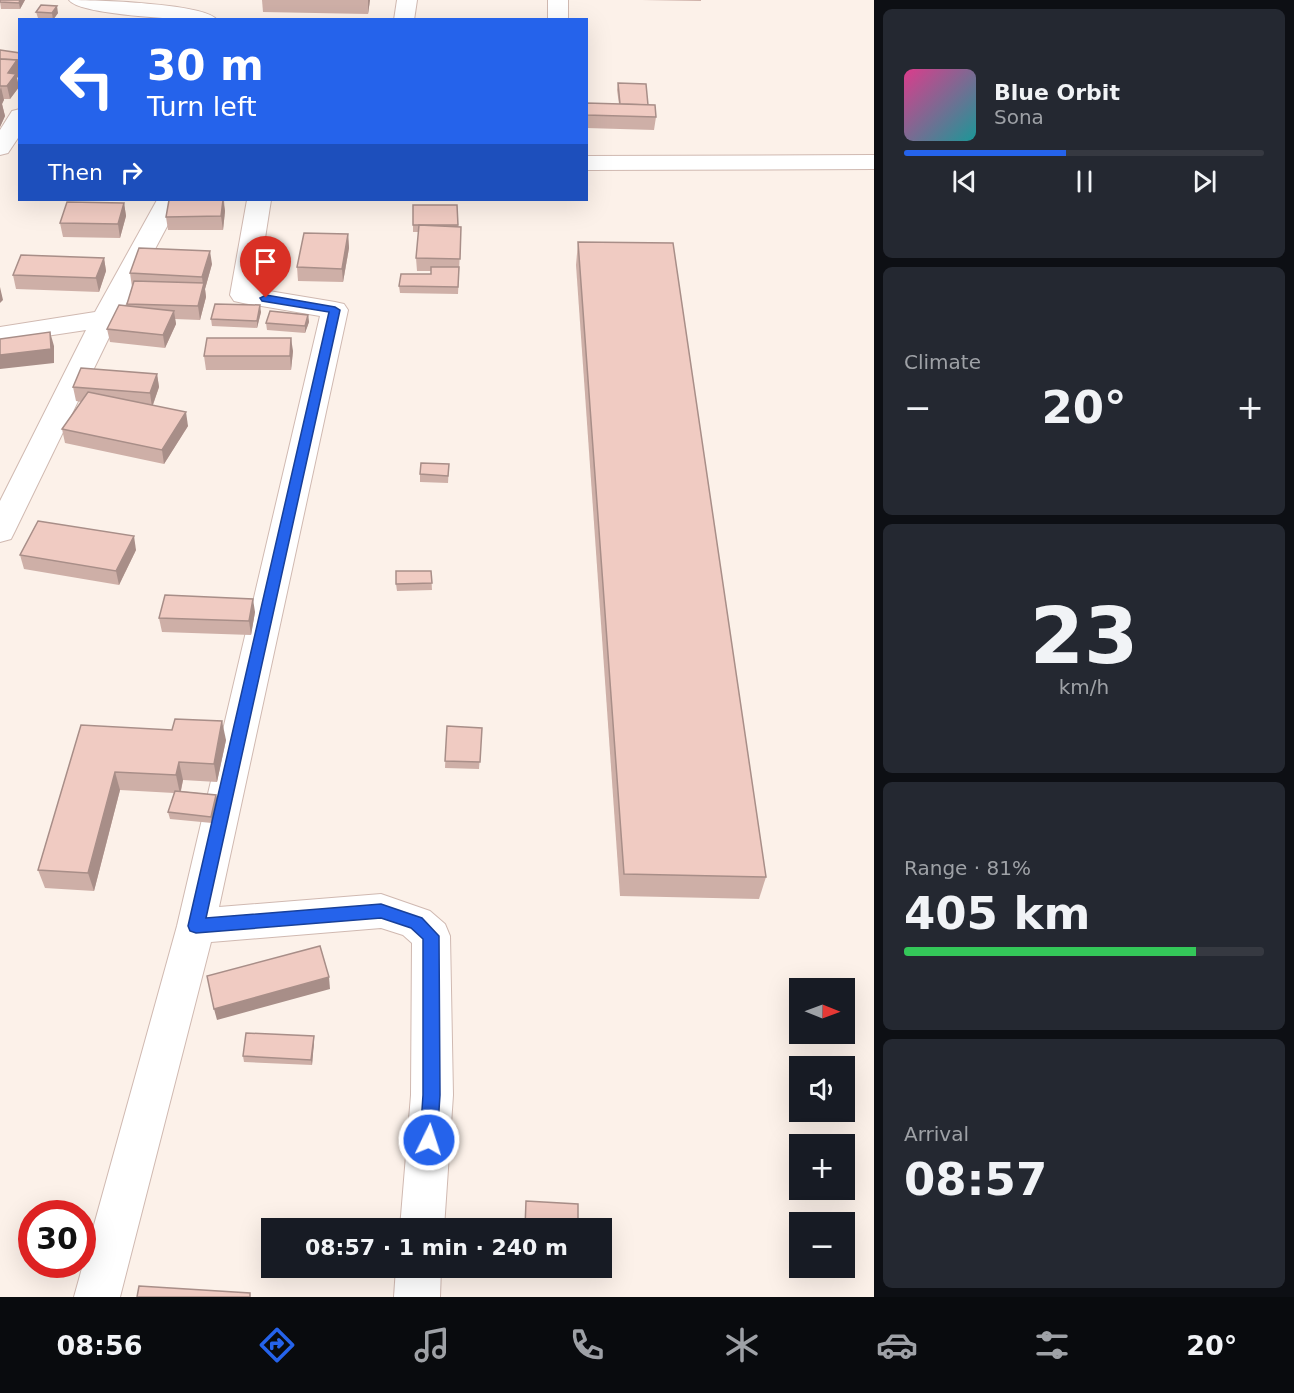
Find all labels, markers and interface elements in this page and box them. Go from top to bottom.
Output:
text: 30 m [147,41,264,90]
icon: left [48,42,126,120]
text: Blue Orbit [994,80,1120,105]
text: Turn left [147,91,257,122]
text: Sona [994,105,1044,129]
icon: right [115,156,148,189]
text: Then [48,160,103,185]
icon: previous [948,165,981,198]
icon: pause [1068,165,1101,198]
icon: next [1188,165,1221,198]
pin [240,236,291,298]
icon: arrive [249,245,282,278]
text: Climate [904,350,981,374]
text: 20° [1041,381,1127,434]
text: − [904,388,932,427]
text: + [1236,388,1264,427]
text: 23 [1030,591,1138,681]
text: km/h [1059,675,1109,699]
text: Range · 81% [904,856,1031,880]
text: 405 km [904,887,1090,940]
north arrow [789,978,855,1044]
map controls [789,978,855,1278]
button: sound [789,1056,855,1122]
position arrow [397,1108,461,1172]
text: Arrival [904,1122,969,1146]
button: + [789,1134,855,1200]
text: 08:57 [904,1153,1047,1206]
speed limit sign: 30 [18,1200,96,1278]
button: − [789,1212,855,1278]
text: 08:57 · 1 min · 240 m [305,1235,568,1260]
icon: directions [256,1324,298,1366]
icon: music [411,1324,453,1366]
icon: phone [566,1324,608,1366]
icon: climate [721,1324,763,1366]
icon: car [876,1324,918,1366]
icon: filters [1031,1324,1073,1366]
text: 08:56 [57,1330,143,1361]
text: 20° [1186,1330,1237,1361]

